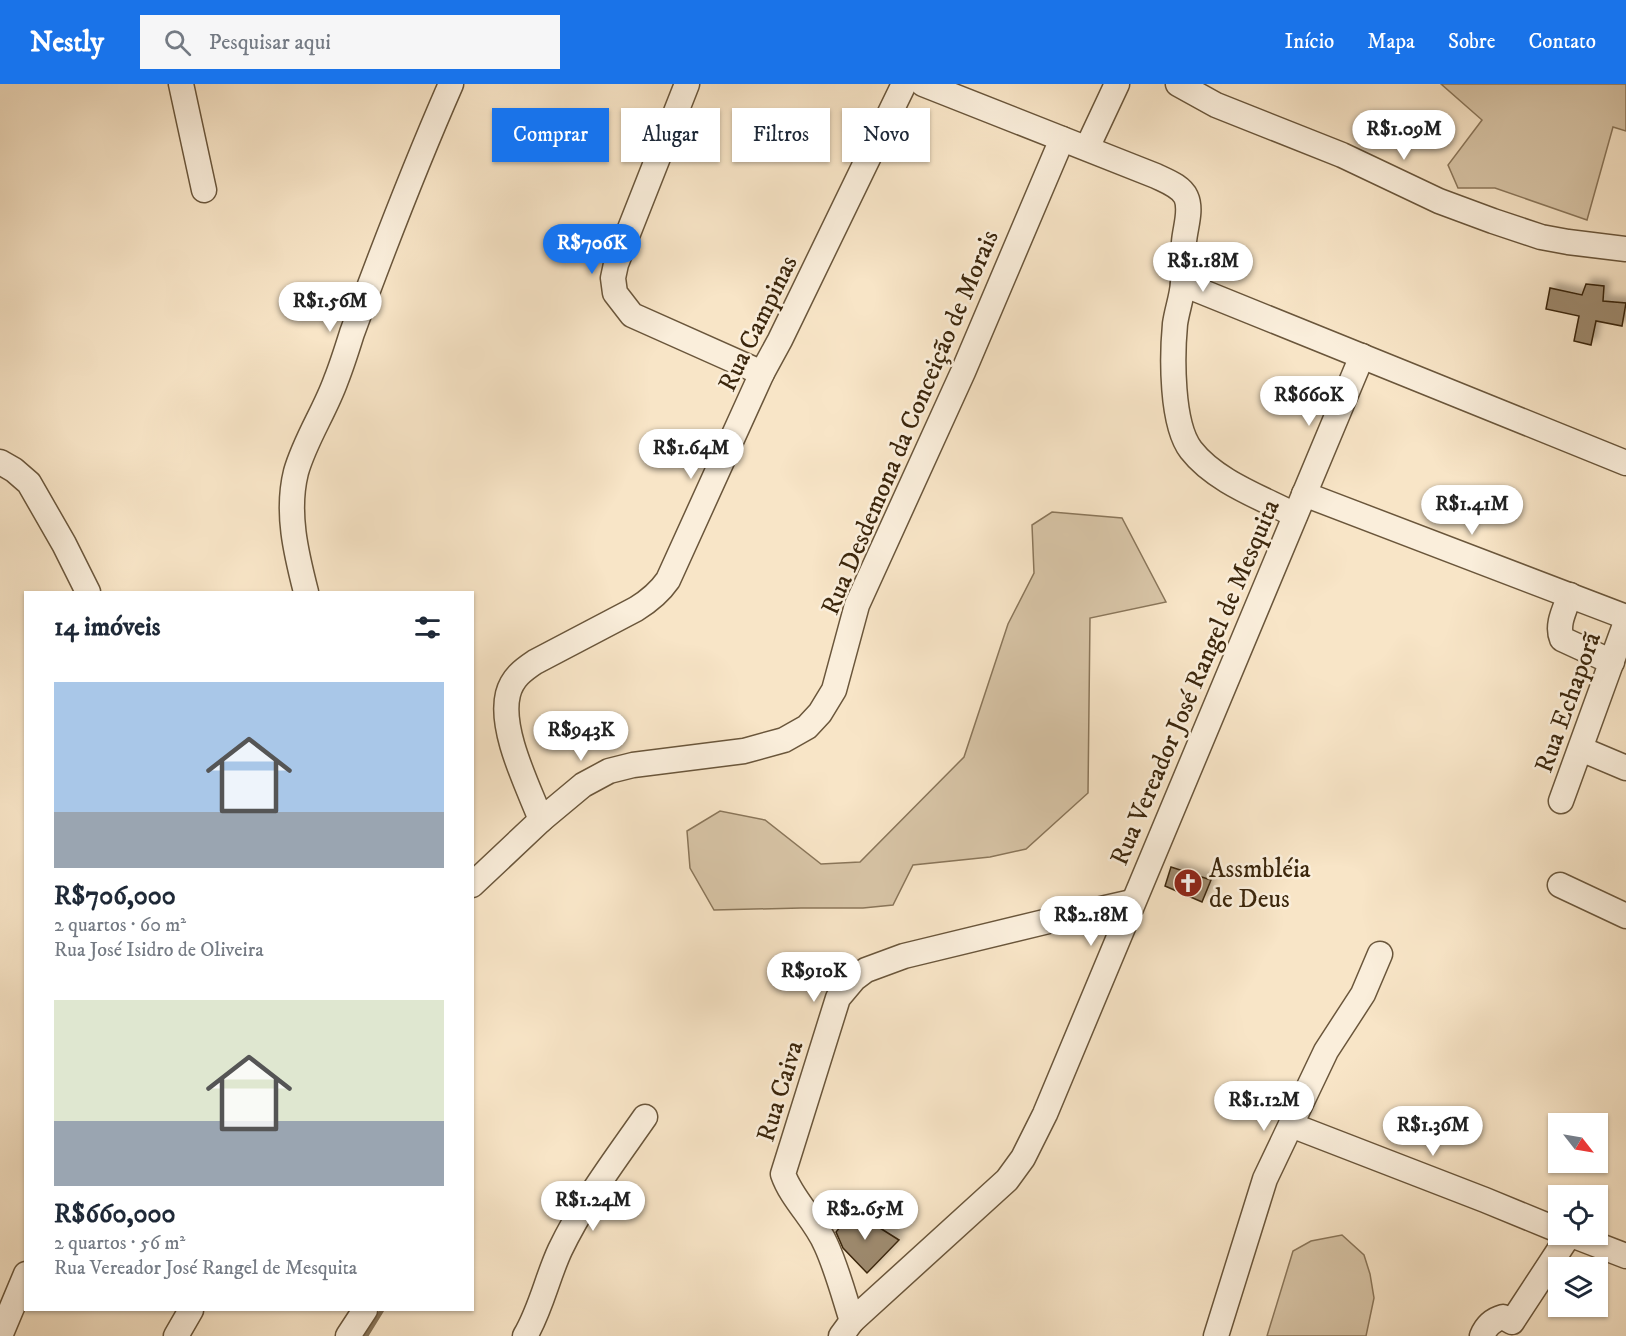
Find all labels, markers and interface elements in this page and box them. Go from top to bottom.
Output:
search box [140,15,560,69]
text: Nestly [30,25,104,60]
icon: search [161,26,194,59]
text: Pesquisar aqui [209,29,331,56]
text: Início [1285,29,1334,55]
text: Mapa [1367,29,1415,55]
text: Sobre [1448,29,1495,55]
text: Contato [1528,29,1596,55]
chip: Comprar [492,108,609,162]
chip: Alugar [621,108,720,162]
chip: Filtros [732,108,830,162]
chip: Novo [842,108,930,162]
pin: R$1.09M [1349,110,1459,161]
text: R$1.09M [1366,117,1442,142]
pin: R$706K [543,224,641,275]
street label: Rua Desdemona da Conceição de Morais [814,225,1007,620]
text: R$706K [557,231,627,256]
pin: R$1.18M [1148,242,1258,293]
text: R$1.18M [1167,249,1239,274]
street label: Rua Campinas [711,250,805,397]
pin: R$1.56M [275,282,385,333]
text: R$1.56M [293,289,367,314]
pin: R$660K [1260,376,1358,427]
text: R$660K [1274,383,1344,408]
pin: R$1.64M [636,429,746,480]
text: R$1.64M [653,436,729,461]
pin: R$1.41M [1417,485,1527,536]
text: R$1.41M [1435,492,1509,517]
street label: Rua Vereador José Rangel de Mesquita [1103,495,1288,871]
text: 14 imóveis [54,611,160,644]
icon: filters [411,611,444,644]
street label: Rua Echaporã [1528,628,1609,777]
pin: R$943K [532,711,630,762]
text: R$943K [547,718,615,743]
icon: home [195,721,303,829]
place label: Assmbléia de Deus [1209,853,1311,916]
church icon: Assmbléia de Deus [1172,867,1204,899]
text: R$706,000 [54,880,176,913]
pin: R$2.18M [1036,896,1146,947]
text: R$2.18M [1054,903,1128,928]
text: 2 quartos · 60 m² [54,913,186,938]
text: Rua José Isidro de Oliveira [54,938,264,963]
pin: R$910K [765,952,863,1003]
text: R$910K [781,959,847,984]
street label: Rua Caiva [749,1037,811,1146]
icon: home [195,1039,303,1147]
pin: R$1.12M [1209,1081,1319,1132]
text: R$1.12M [1228,1088,1300,1113]
pin: R$1.36M [1378,1106,1488,1157]
text: R$1.36M [1397,1113,1469,1138]
north arrow [1548,1113,1608,1173]
map controls [1548,1113,1608,1317]
pin: R$1.24M [538,1181,648,1232]
button: locate [1548,1185,1608,1245]
text: R$1.24M [555,1188,631,1213]
pin: R$2.65M [810,1190,920,1241]
text: R$2.65M [826,1197,904,1222]
text: R$660,000 [54,1198,176,1231]
text: 2 quartos · 56 m² [54,1231,185,1256]
text: Rua Vereador José Rangel de Mesquita [54,1256,357,1281]
button: layers [1548,1257,1608,1317]

